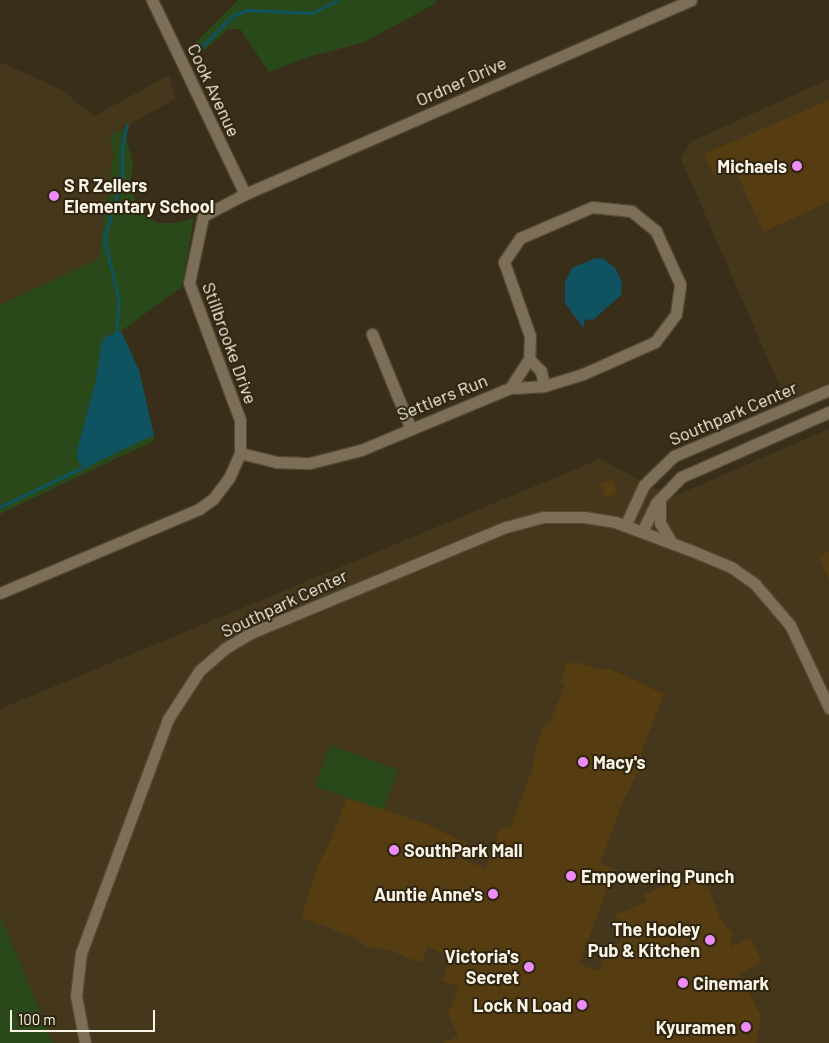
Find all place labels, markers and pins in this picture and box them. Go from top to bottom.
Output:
place label: Michaels [717,155,787,177]
marker: Michaels [791,160,803,172]
place label: S R Zellers Elementary School [64,175,214,218]
marker: S R Zellers Elementary School [48,190,60,202]
place label: Macy's [593,751,646,773]
marker: Macy's [577,756,589,768]
place label: SouthPark Mall [404,839,523,861]
marker: SouthPark Mall [388,844,400,856]
place label: Empowering Punch [581,865,734,887]
marker: Empowering Punch [565,870,577,882]
place label: Auntie Anne's [374,883,483,905]
marker: Auntie Anne's [487,888,499,900]
place label: The Hooley Pub & Kitchen [588,919,700,962]
marker: The Hooley Pub & Kitchen [704,934,716,946]
place label: Victoria's Secret [445,946,519,989]
marker: Victoria's Secret [523,961,535,973]
place label: Cinemark [693,972,769,994]
marker: Cinemark [677,977,689,989]
place label: Lock N Load [473,994,572,1016]
marker: Lock N Load [576,999,588,1011]
place label: Kyuramen [656,1016,736,1038]
marker: Kyuramen [740,1021,752,1033]

